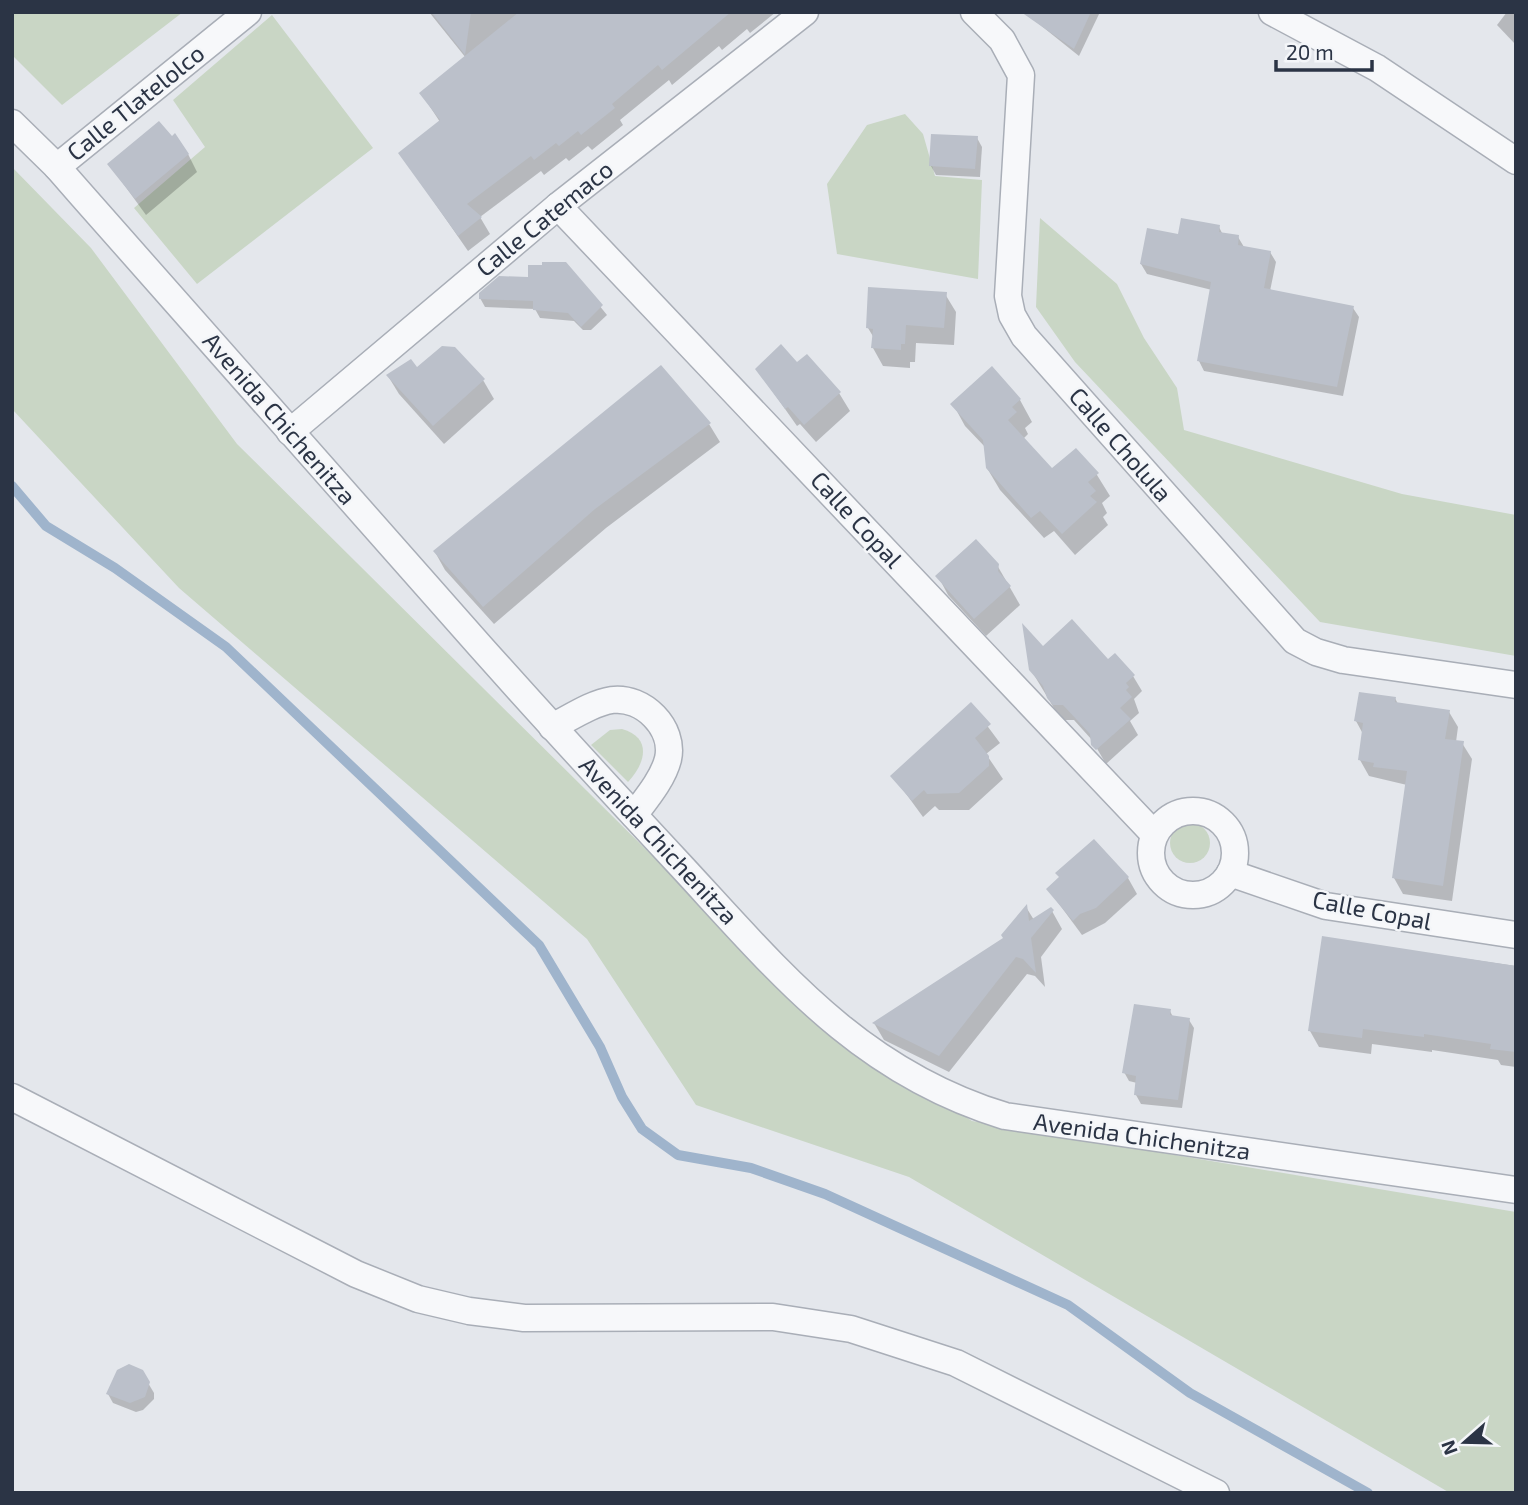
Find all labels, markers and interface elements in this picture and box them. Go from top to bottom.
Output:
scale bar [1276,28,1372,72]
street label: Calle Tlatelolco [61,38,210,166]
text: 20 m [1286,39,1334,64]
street label: Calle Catemaco [470,154,618,282]
street label: Avenida Chichenitza [197,326,363,510]
street label: Calle Cholula [1064,381,1179,507]
street label: Calle Copal [805,465,909,573]
street label: Avenida Chichenitza [574,750,744,930]
street label: Calle Copal [1310,884,1434,935]
street label: Avenida Chichenitza [1032,1106,1253,1165]
north arrow [1430,1407,1500,1477]
text: N [1435,1438,1462,1458]

